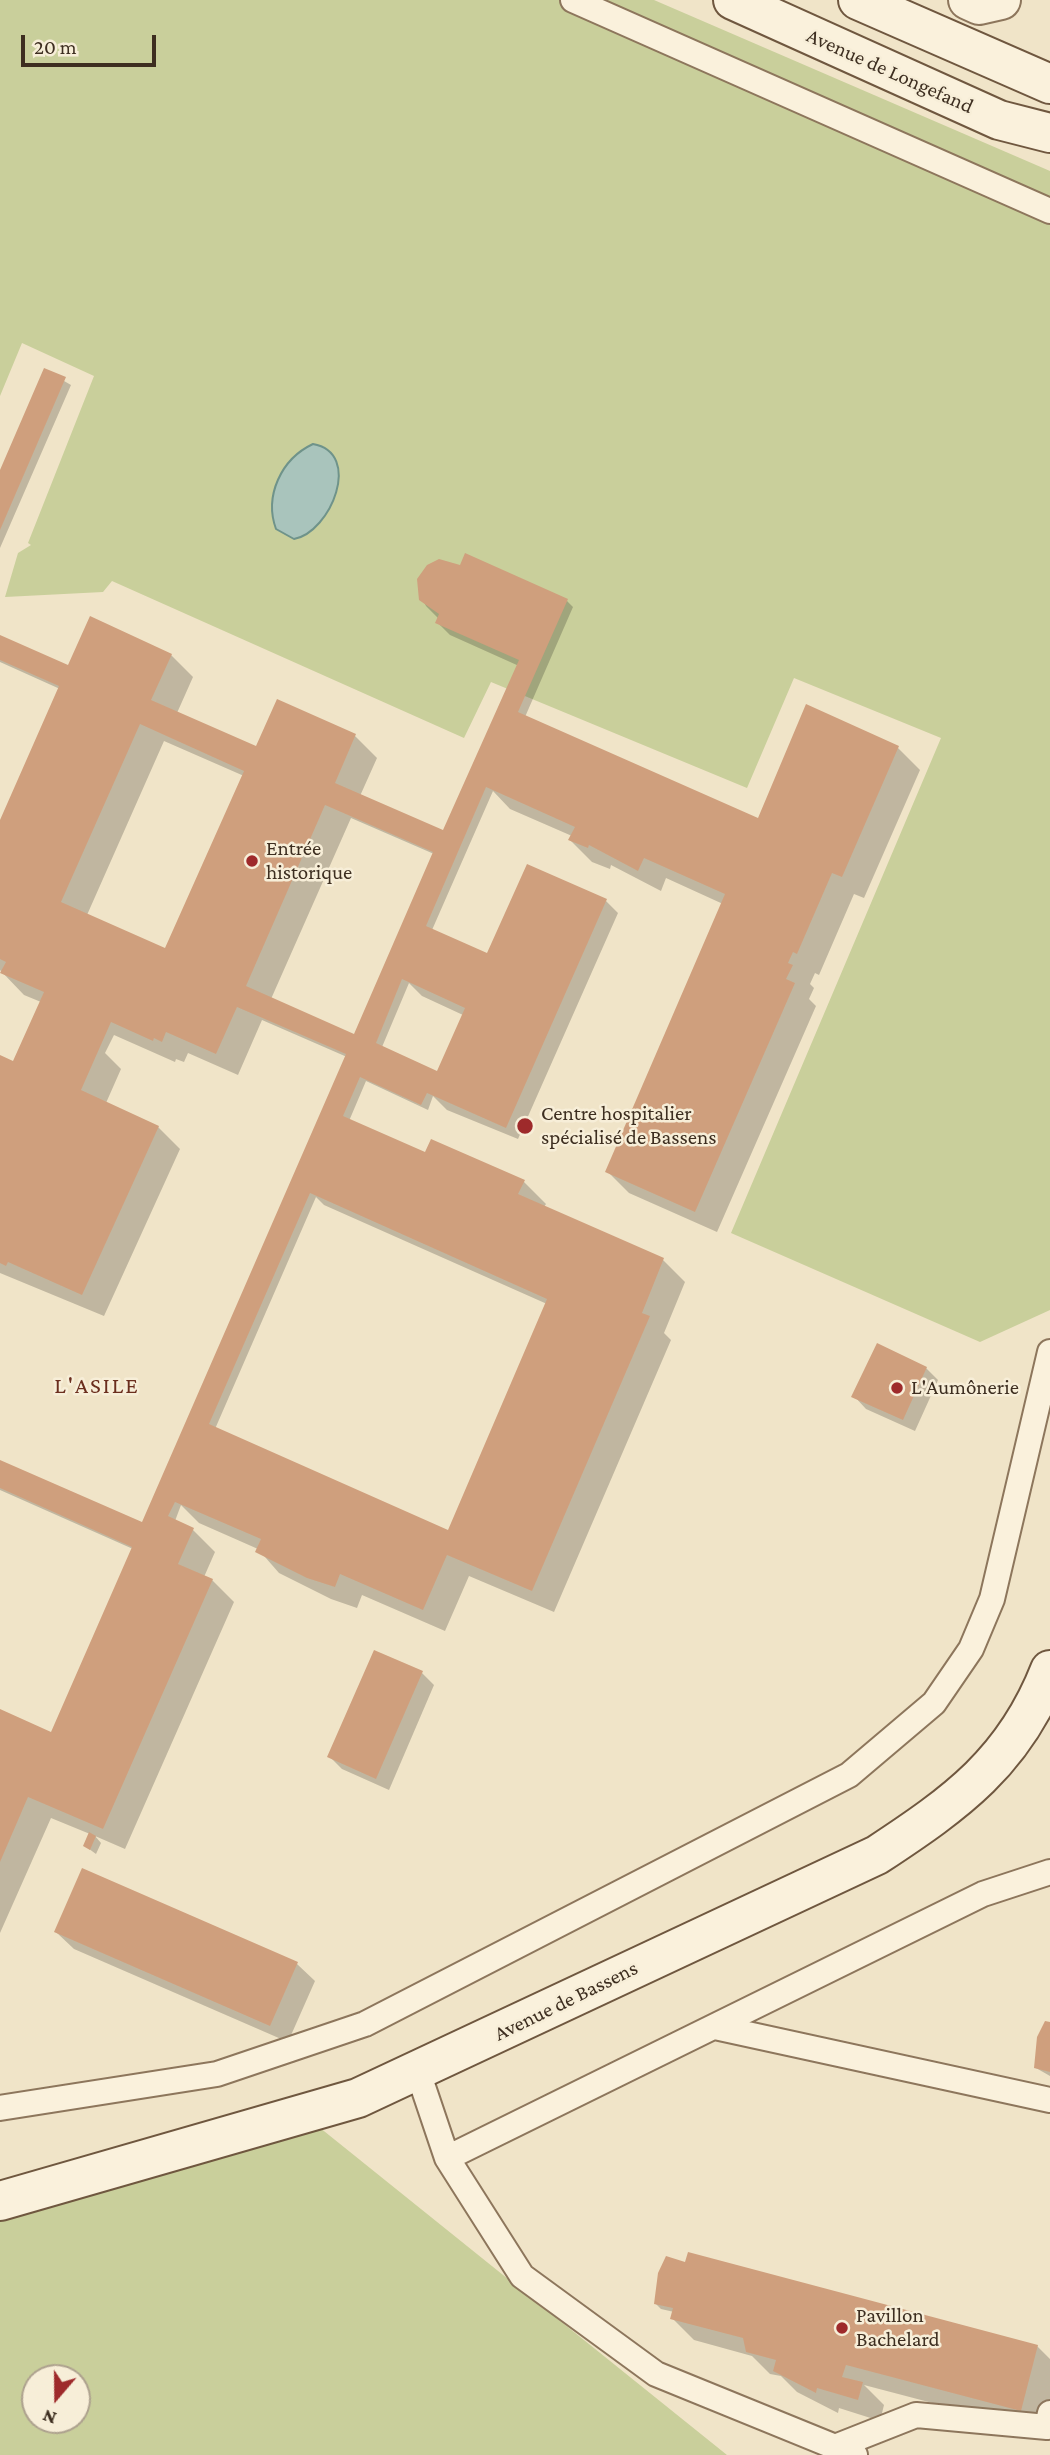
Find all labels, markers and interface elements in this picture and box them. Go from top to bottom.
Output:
scale bar [24,21,159,65]
street label: Avenue de Longefand [803,23,977,119]
text: 20 m [34,35,77,59]
place label: Entrée historique [266,836,352,886]
marker: Entrée historique [244,853,260,869]
place label: Centre hospitalier spécialisé de Bassens [541,1101,717,1151]
marker: Centre hospitalier spécialisé de Bassens [515,1116,535,1136]
district label: L'ASILE [55,1372,139,1400]
place label: L'Aumônerie [911,1375,1019,1401]
marker: L'Aumônerie [889,1380,905,1396]
street label: Avenue de Bassens [490,1955,642,2047]
place label: Pavillon Bachelard [856,2303,940,2353]
marker: Pavillon Bachelard [834,2320,850,2336]
north arrow [21,2364,91,2434]
text: N [40,2405,59,2429]

